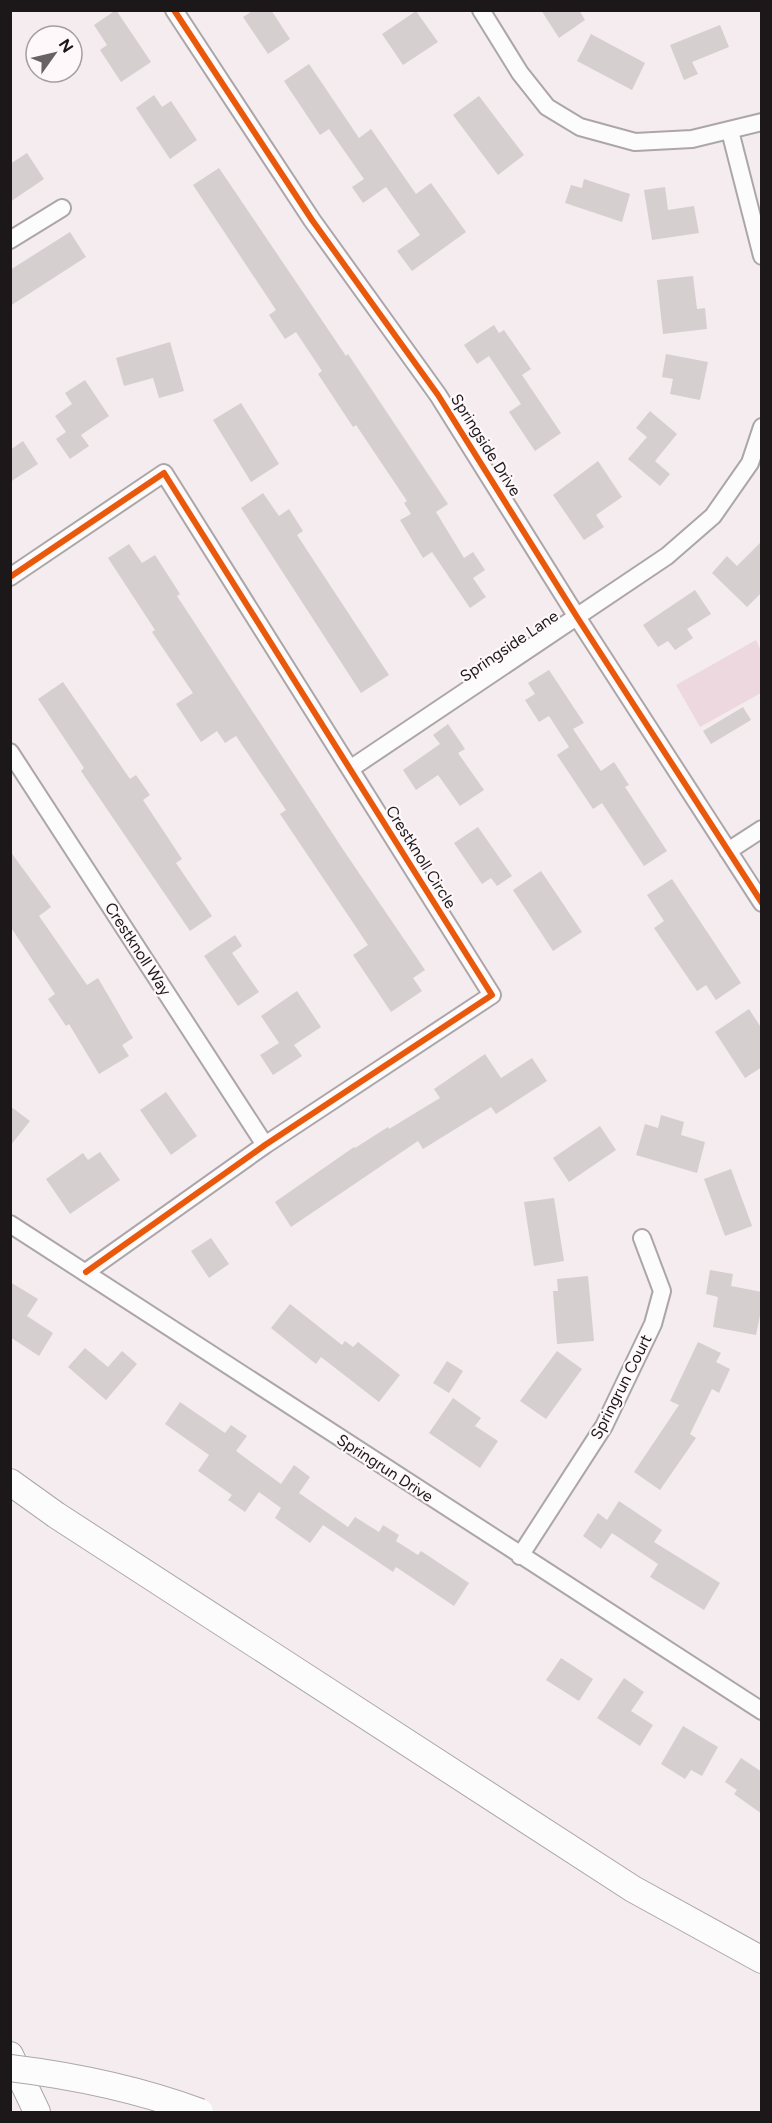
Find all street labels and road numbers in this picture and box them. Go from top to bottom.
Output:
street label: Springside Drive [447,390,525,500]
street label: Springside Lane [456,606,562,686]
street label: Crestknoll Circle [382,802,460,912]
street label: Crestknoll Way [101,899,176,1000]
street label: Springrun Court [586,1331,656,1443]
street label: Springrun Drive [333,1430,437,1506]

